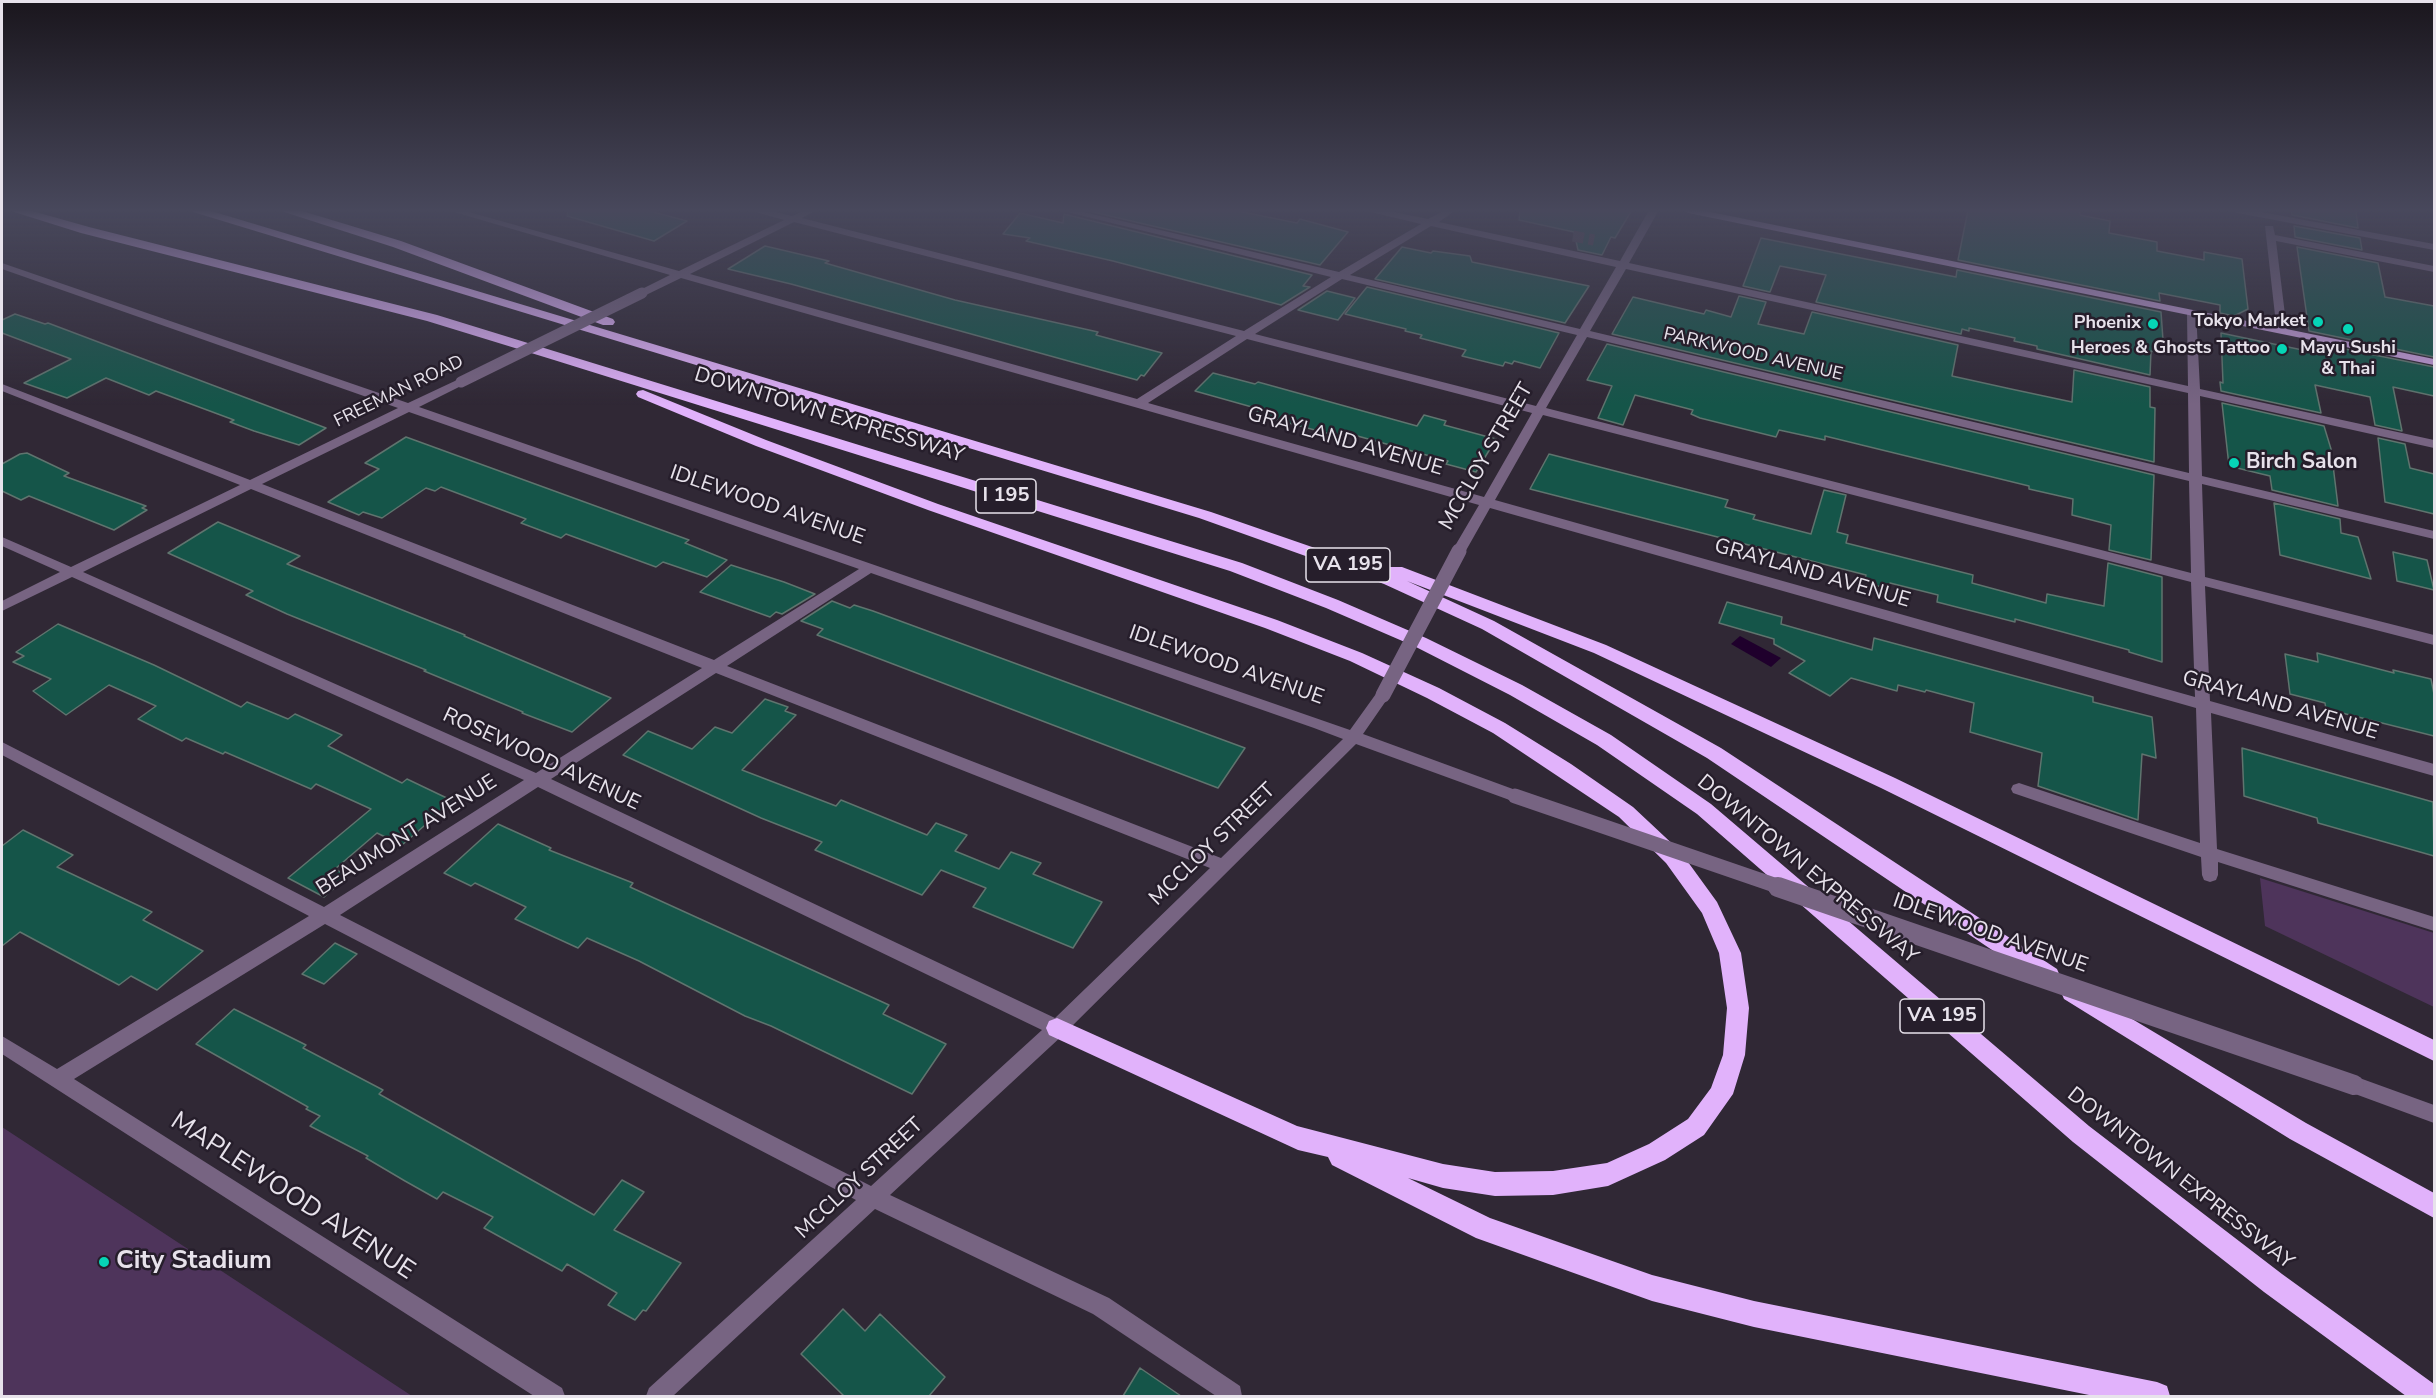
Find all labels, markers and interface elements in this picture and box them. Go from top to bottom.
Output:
place label: Tokyo Market [2193,311,2306,333]
place label: Phoenix [2074,313,2141,335]
marker: Tokyo Market [2311,315,2325,329]
marker: Phoenix [2146,317,2160,331]
marker: Mayu Sushi & Thai [2341,322,2355,336]
street label: PARKWOOD AVENUE [1661,324,1845,386]
place label: Heroes & Ghosts Tattoo [2071,338,2270,360]
place label: Mayu Sushi & Thai [2300,338,2396,380]
marker: Heroes & Ghosts Tattoo [2275,342,2289,356]
street label: FREEMAN ROAD [331,351,467,433]
street label: DOWNTOWN EXPRESSWAY [691,363,967,469]
street label: MCCLOY STREET [1435,379,1539,535]
street label: GRAYLAND AVENUE [1244,402,1446,482]
place label: Birch Salon [2246,450,2357,476]
marker: Birch Salon [2227,456,2241,470]
street label: IDLEWOOD AVENUE [666,461,868,551]
road number: I 195 [976,479,1036,513]
street label: GRAYLAND AVENUE [1711,534,1913,614]
road number: VA 195 [1306,548,1390,582]
street label: IDLEWOOD AVENUE [1125,621,1327,711]
street label: GRAYLAND AVENUE [2179,666,2381,746]
street label: ROSEWOOD AVENUE [438,703,644,817]
street label: BEAUMONT AVENUE [312,770,502,902]
street label: DOWNTOWN EXPRESSWAY [1691,770,1923,970]
street label: MCCLOY STREET [1145,778,1281,912]
street label: IDLEWOOD AVENUE [1889,889,2091,979]
road number: VA 195 [1900,999,1984,1033]
street label: DOWNTOWN EXPRESSWAY [2062,1083,2298,1275]
street label: MAPLEWOOD AVENUE [164,1106,420,1288]
street label: MCCLOY STREET [791,1113,929,1245]
place label: City Stadium [116,1246,272,1278]
marker: City Stadium [97,1255,111,1269]

